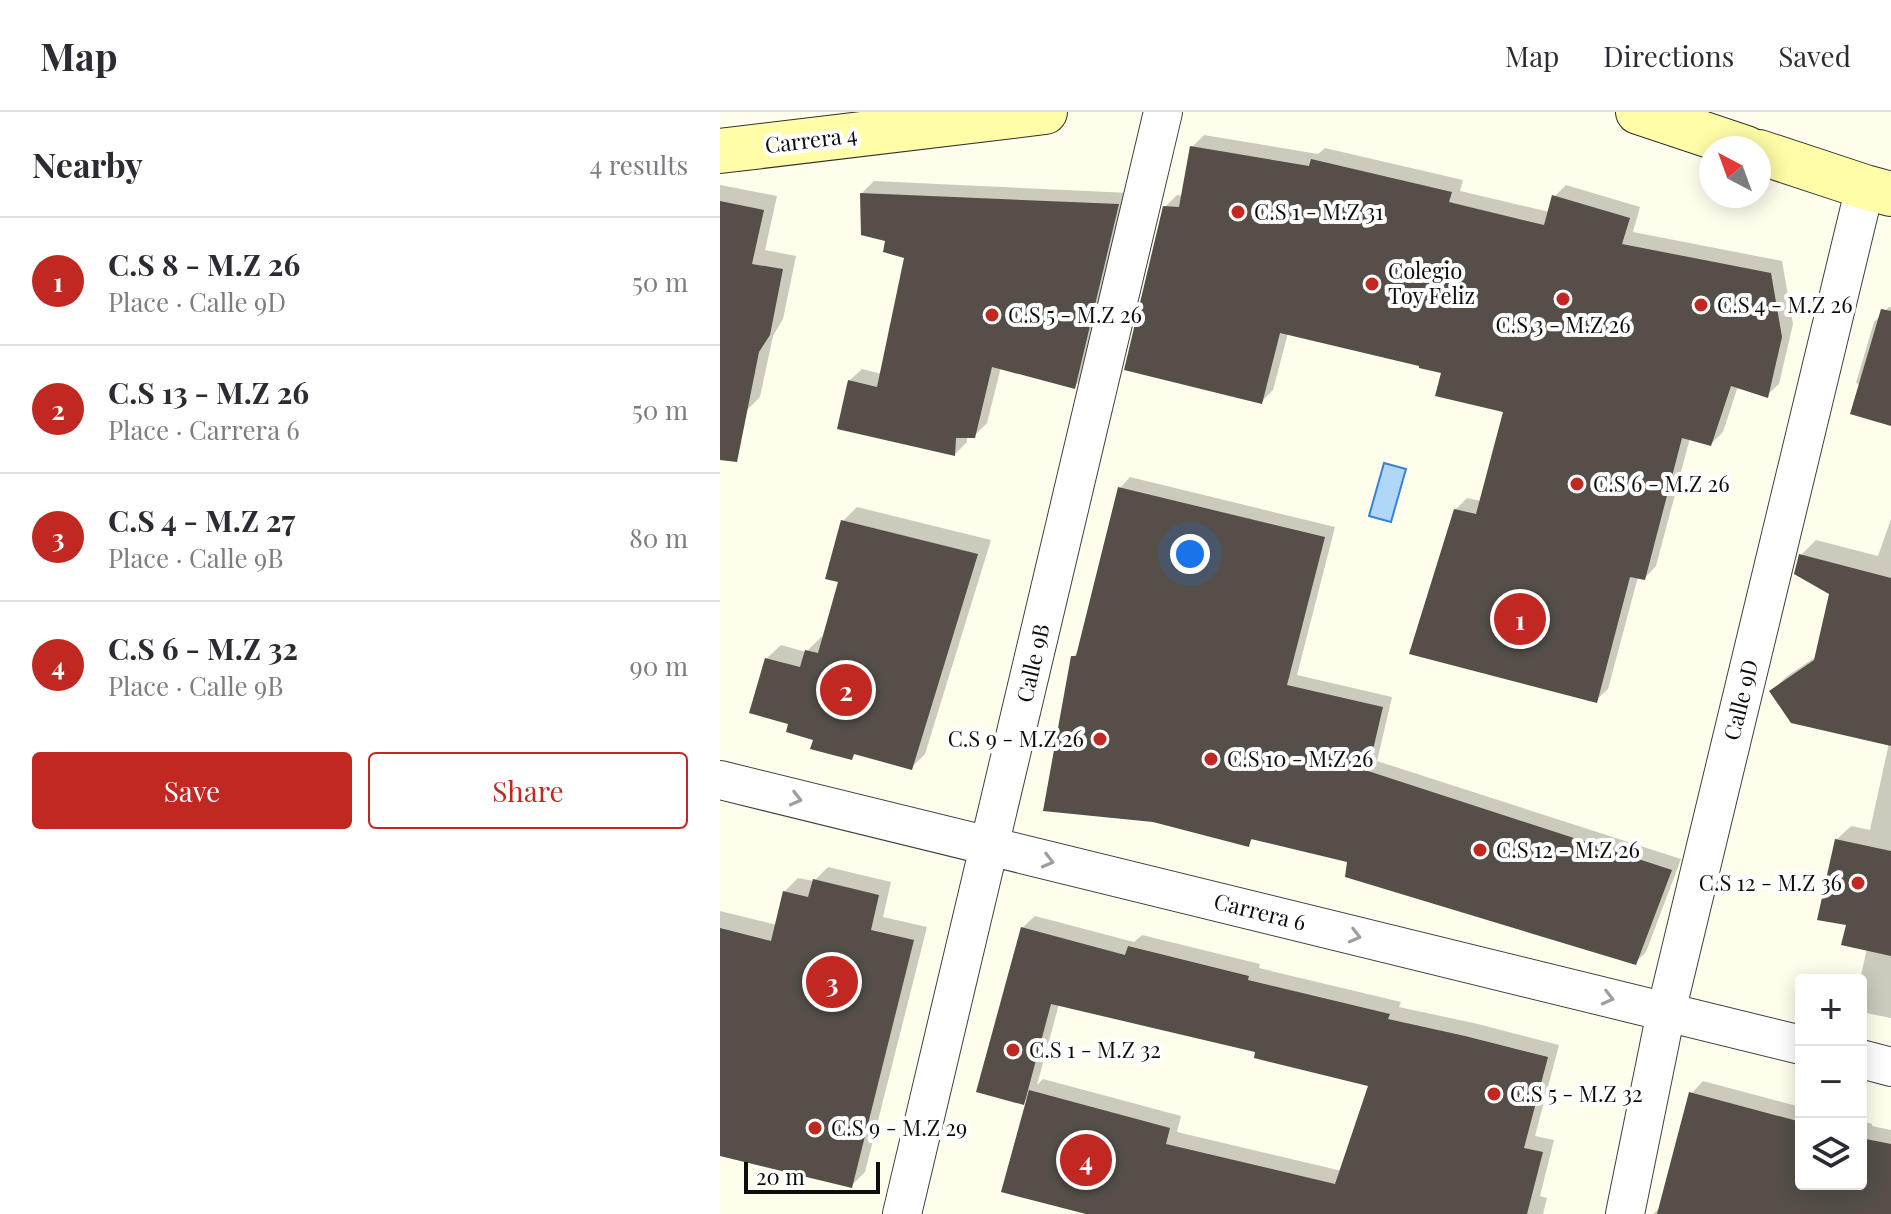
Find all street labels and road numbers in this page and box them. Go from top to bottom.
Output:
street label: Carrera 4 [763,118,859,160]
street label: Calle 9B [1008,620,1056,705]
street label: Calle 9D [1716,656,1765,743]
street label: Carrera 6 [1211,885,1309,937]

